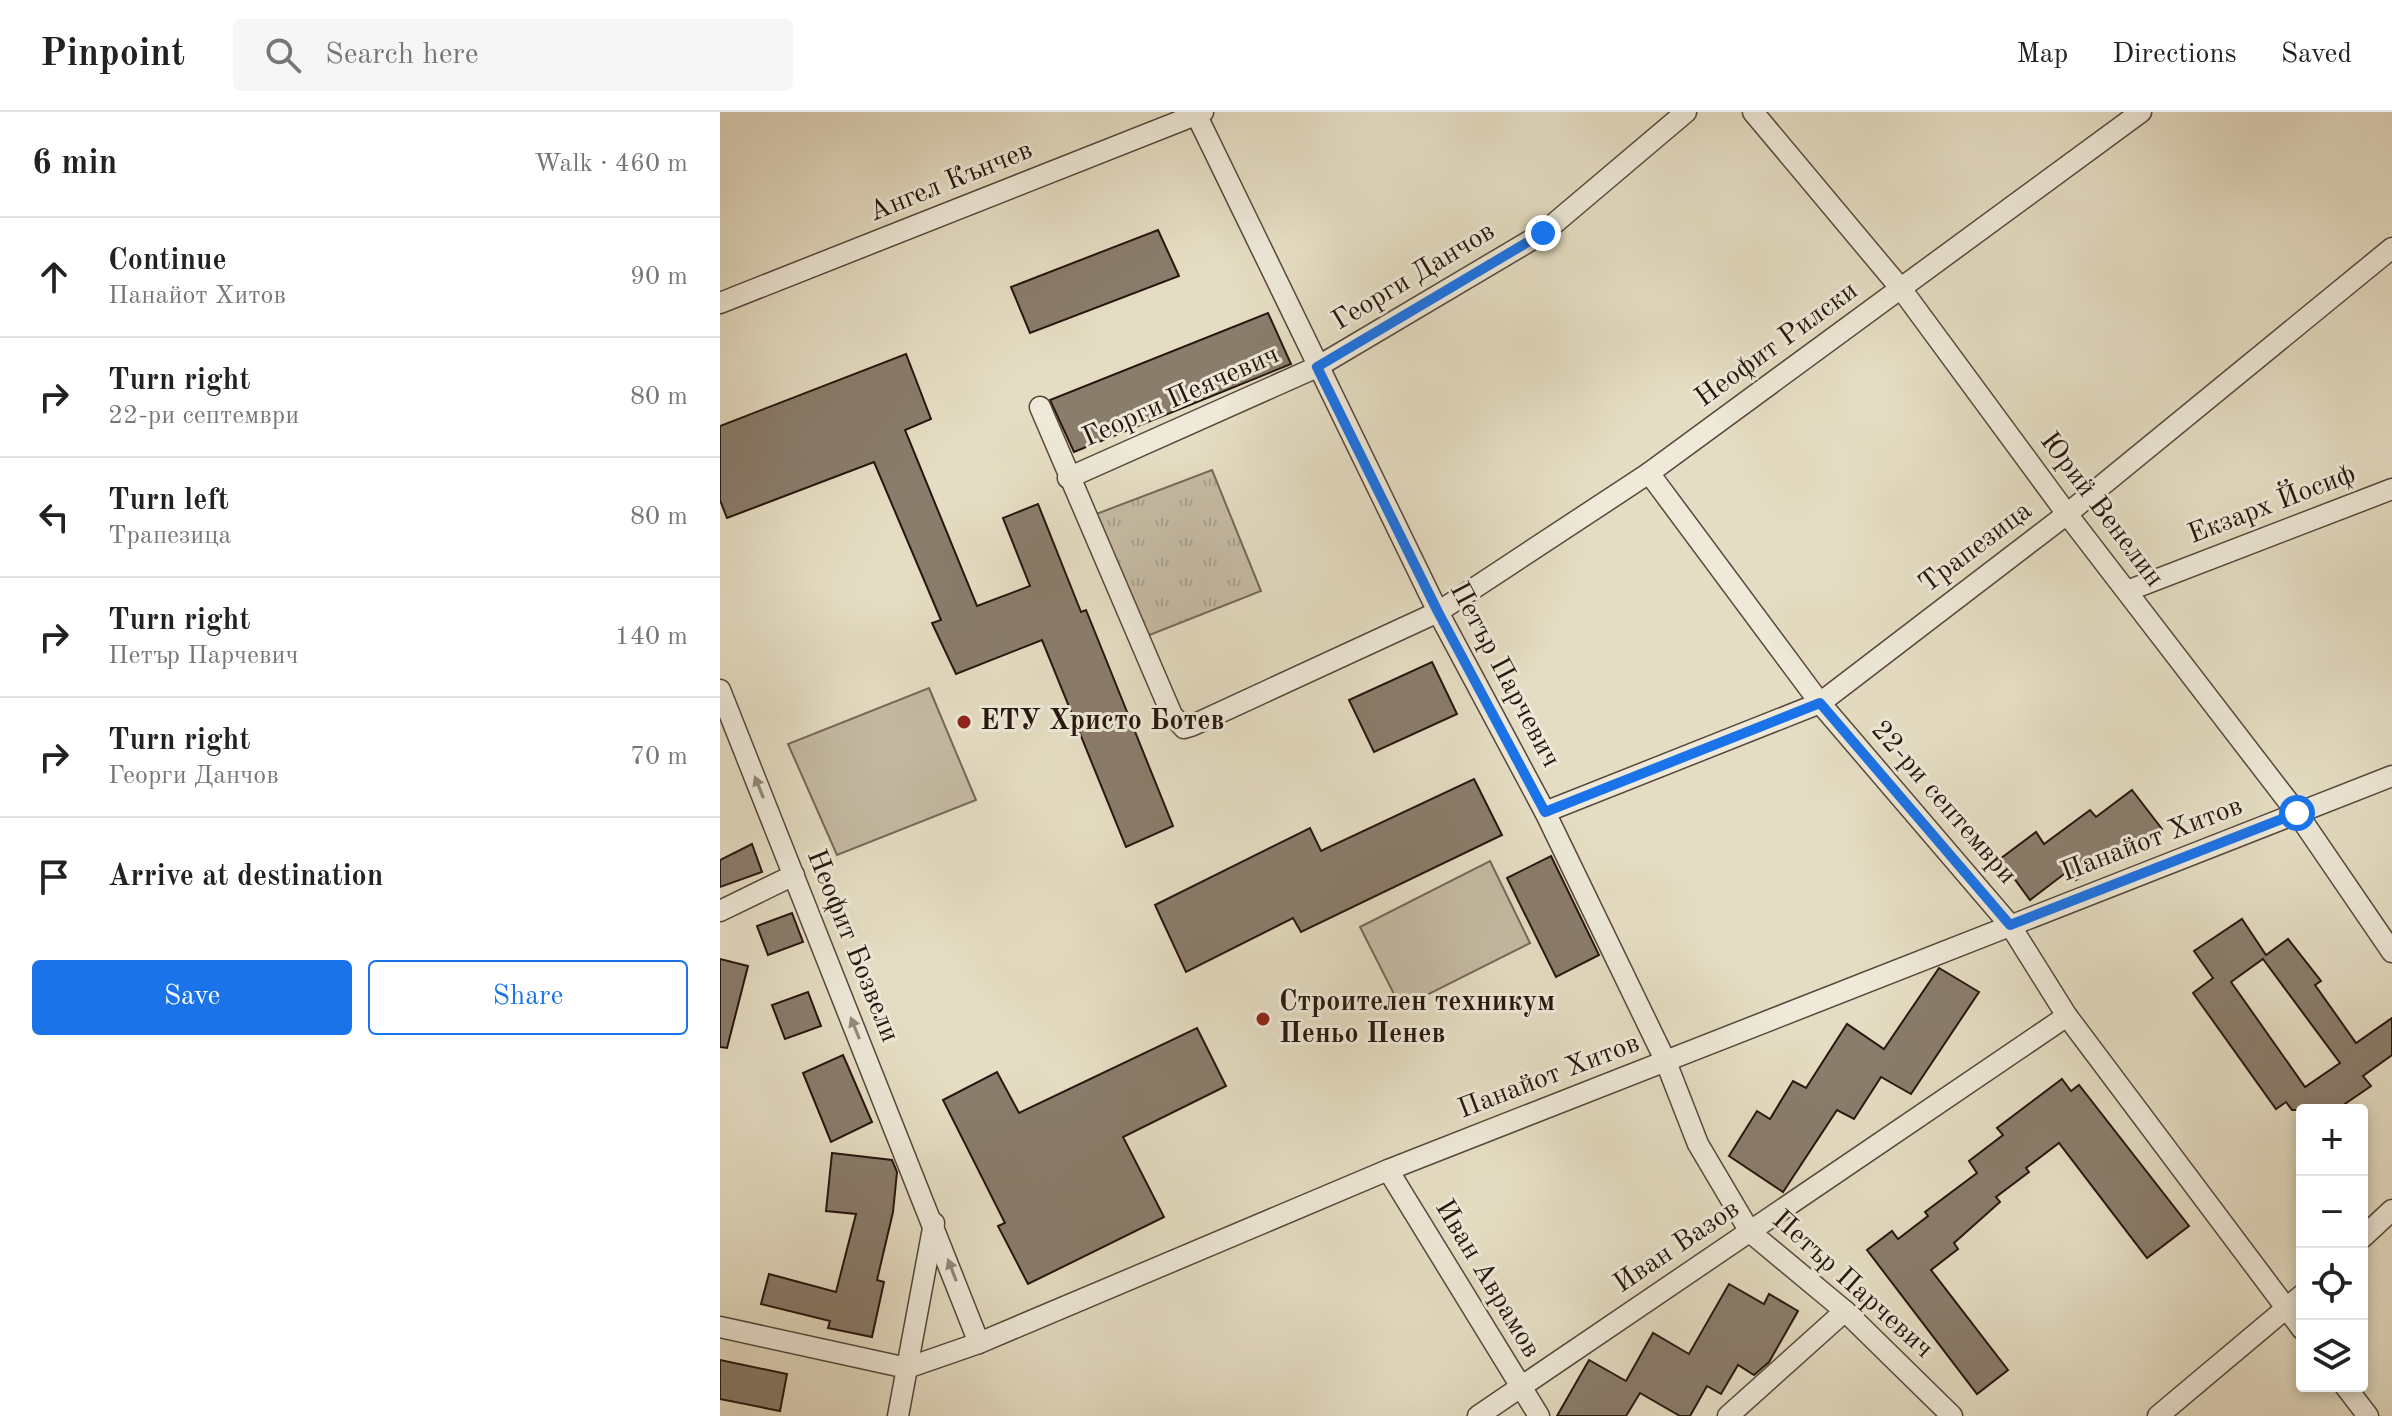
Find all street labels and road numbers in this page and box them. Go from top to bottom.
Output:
street label: Ангел Кънчев [865,137,1037,227]
street label: Георги Данчов [1328,218,1500,336]
street label: Неофит Рилски [1691,277,1863,413]
street label: Георги Пеячевич [1079,341,1283,453]
street label: Юрий Венелин [2034,428,2168,592]
street label: Екзарх Йосиф [2182,455,2360,550]
street label: Трапезица [1914,497,2038,599]
street label: Петър Парчевич [1443,578,1565,772]
street label: 22-ри септември [1865,716,2021,890]
street label: Панайот Хитов [2057,793,2247,887]
street label: Неофит Бозвели [801,846,903,1046]
street label: Панайот Хитов [1454,1030,1644,1124]
street label: Иван Аврамов [1429,1195,1545,1363]
street label: Иван Вазов [1609,1195,1745,1299]
street label: Петър Парчевич [1766,1206,1938,1364]

